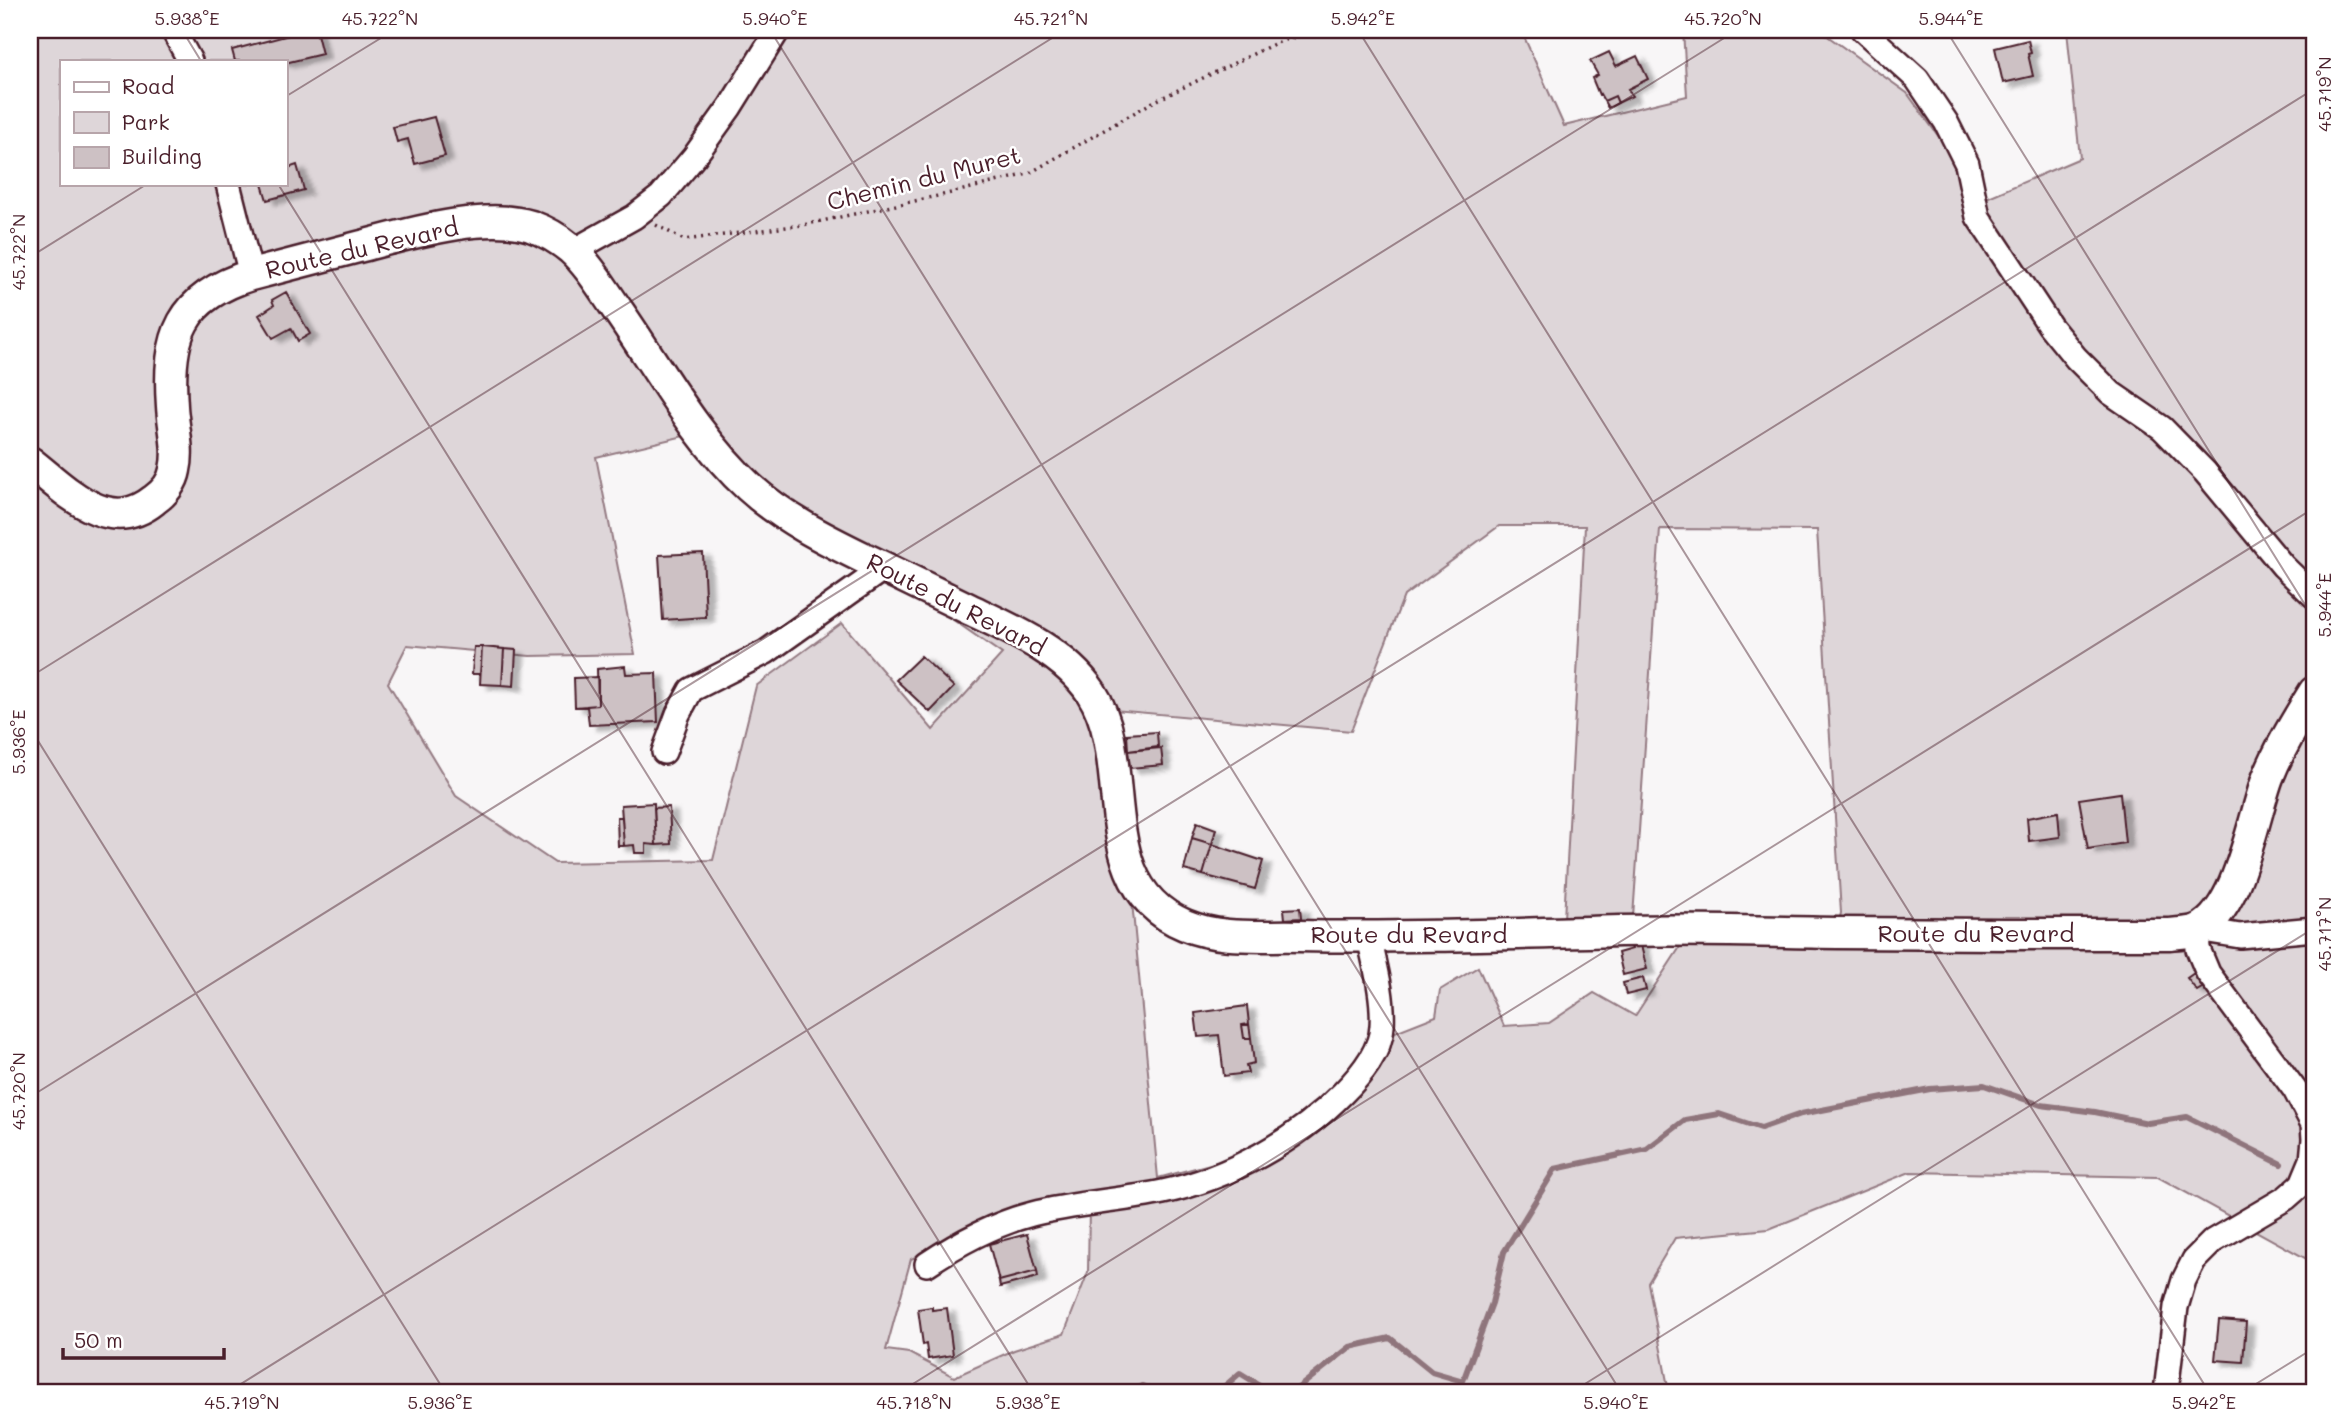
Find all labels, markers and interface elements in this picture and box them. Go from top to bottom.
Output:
text: 5.938°E [154,6,220,30]
text: 45.722°N [342,6,418,30]
text: 5.940°E [742,6,808,30]
text: 45.721°N [1014,6,1088,30]
text: 5.942°E [1331,6,1395,30]
text: 45.720°N [1684,6,1762,30]
text: 5.944°E [1919,6,1983,30]
text: 45.719°N [2312,56,2336,132]
legend [60,60,287,186]
text: Road [122,72,174,99]
text: Park [122,108,170,135]
street label: Chemin du Muret [823,138,1024,217]
text: Building [122,142,202,169]
street label: Route du Revard [262,210,461,285]
text: 45.722°N [6,214,30,290]
street label: Route du Revard [862,545,1051,662]
text: 5.944°E [2312,573,2336,637]
text: 5.936°E [6,709,30,775]
text: 45.717°N [2312,897,2336,971]
street label: Route du Revard [1877,917,2075,948]
street label: Route du Revard [1310,918,1508,949]
text: 45.720°N [6,1052,30,1130]
scale bar [63,1317,224,1361]
text: 50 m [74,1326,123,1353]
text: 45.719°N [204,1390,280,1414]
text: 5.936°E [407,1390,473,1414]
text: 45.718°N [876,1390,952,1414]
text: 5.938°E [995,1390,1061,1414]
text: 5.940°E [1583,1390,1649,1414]
text: 5.942°E [2172,1390,2236,1414]

